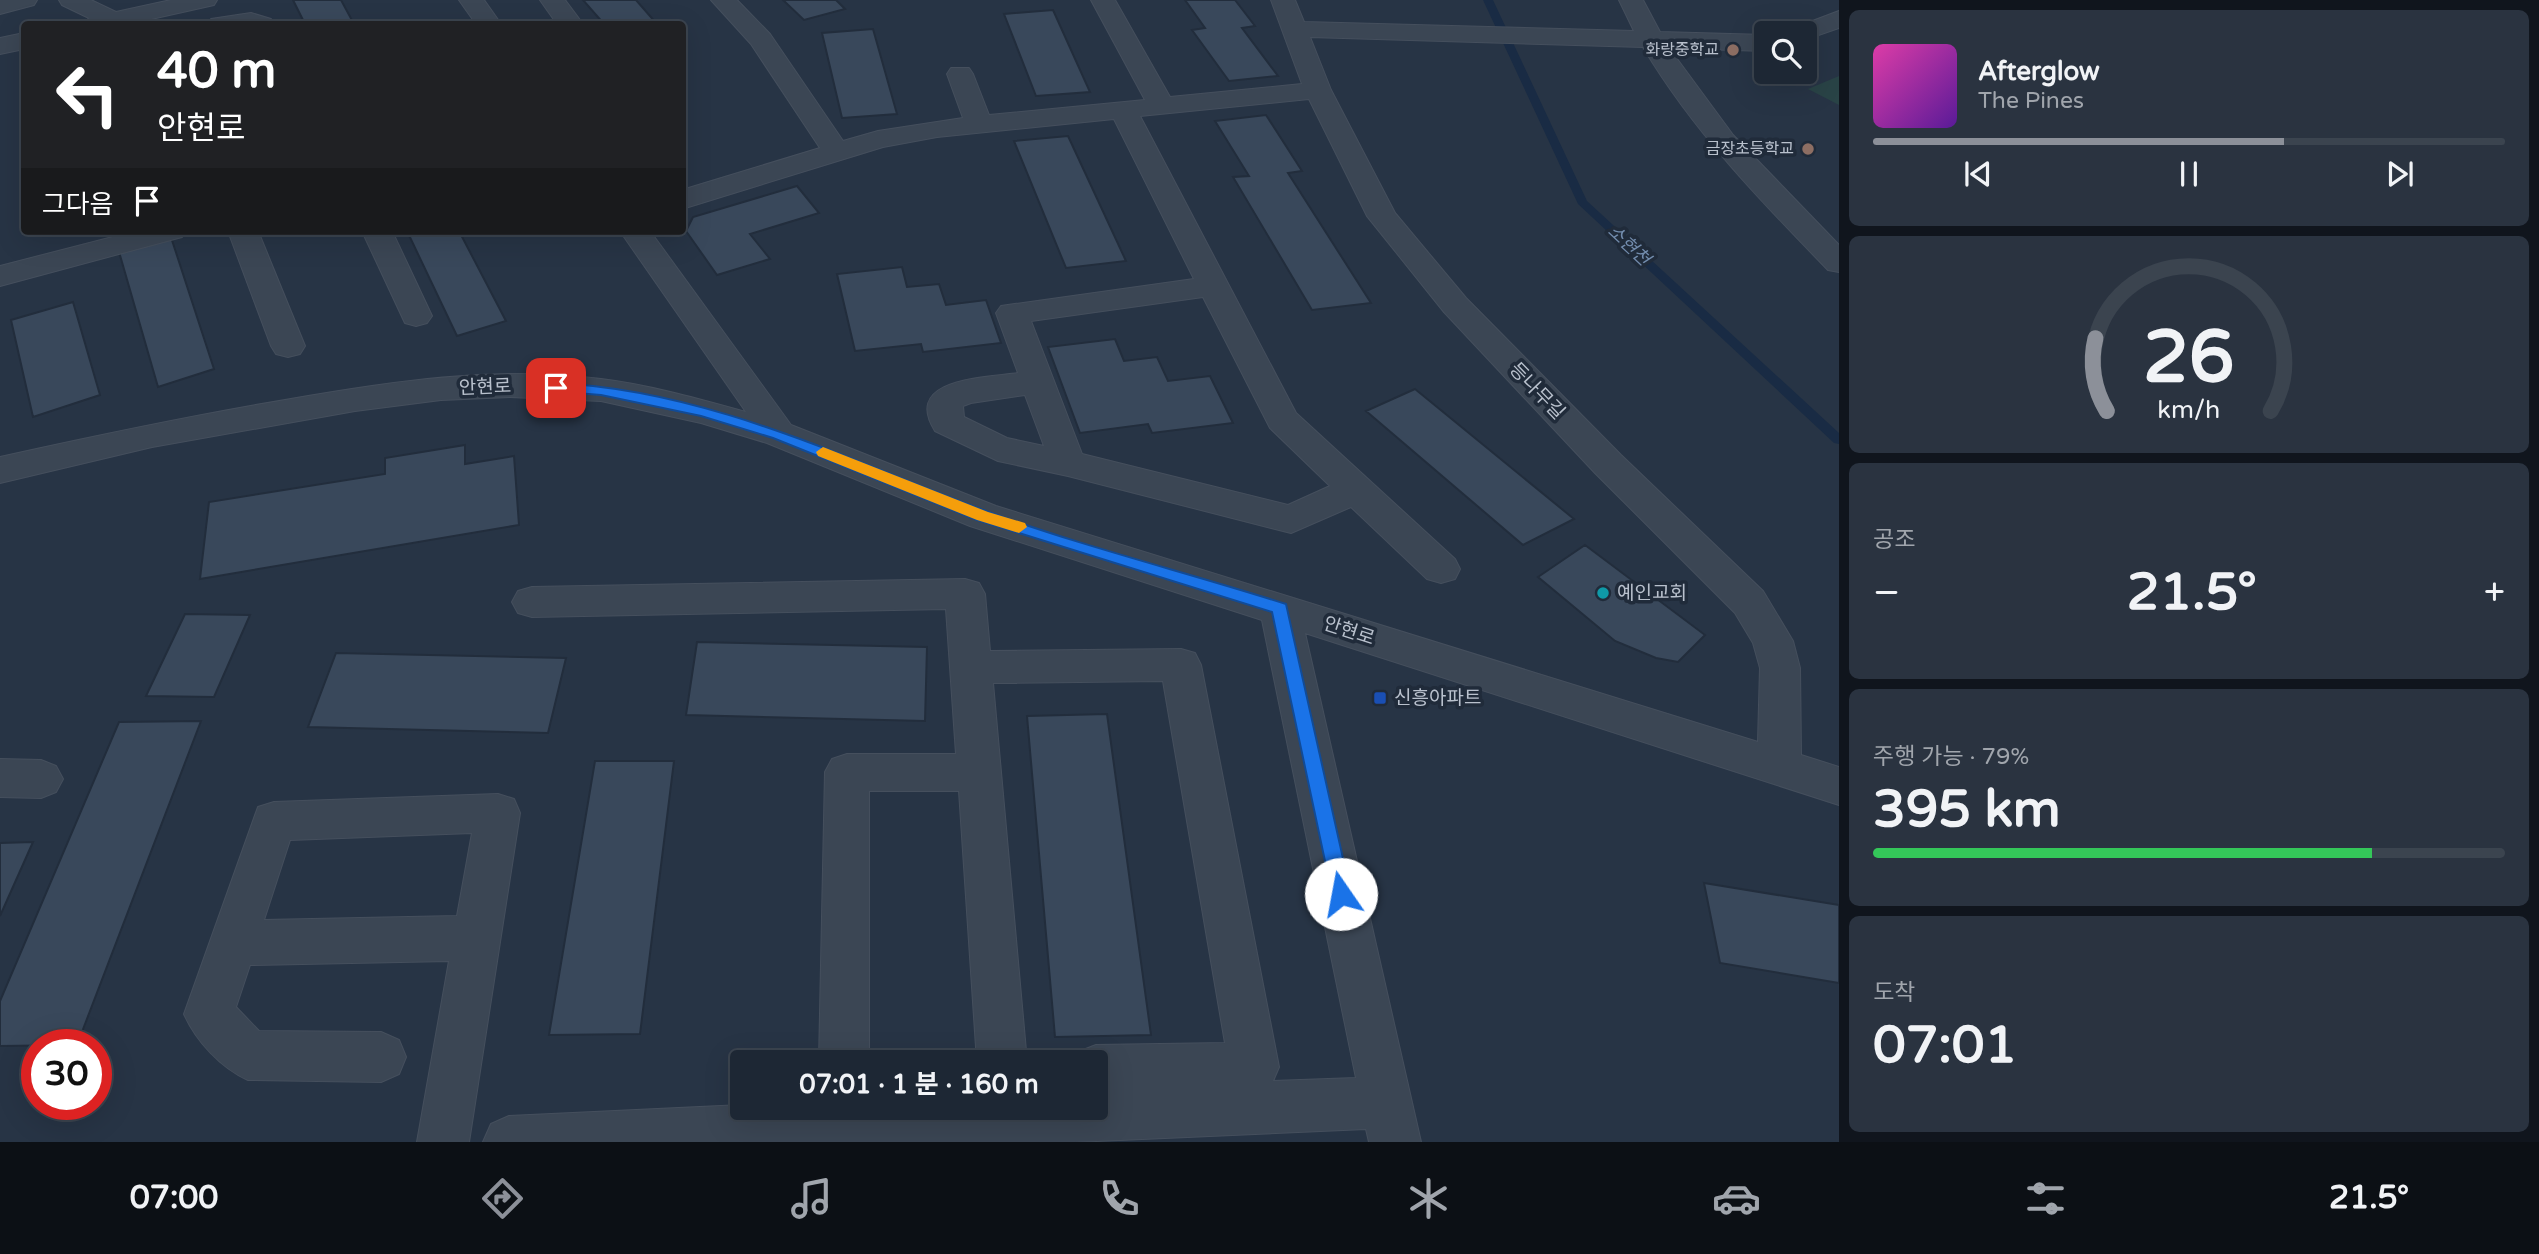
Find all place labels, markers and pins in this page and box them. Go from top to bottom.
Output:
place label: 화랑중학교 [1645,40,1719,60]
marker: 화랑중학교 [1725,42,1741,58]
place label: 금장초등학교 [1706,139,1794,159]
marker: 금장초등학교 [1800,141,1816,157]
pin [526,358,586,418]
place label: 예인교회 [1617,582,1687,604]
marker: 예인교회 [1595,585,1611,601]
place label: 신흥아파트 [1394,687,1481,709]
marker: 신흥아파트 [1372,690,1388,706]

